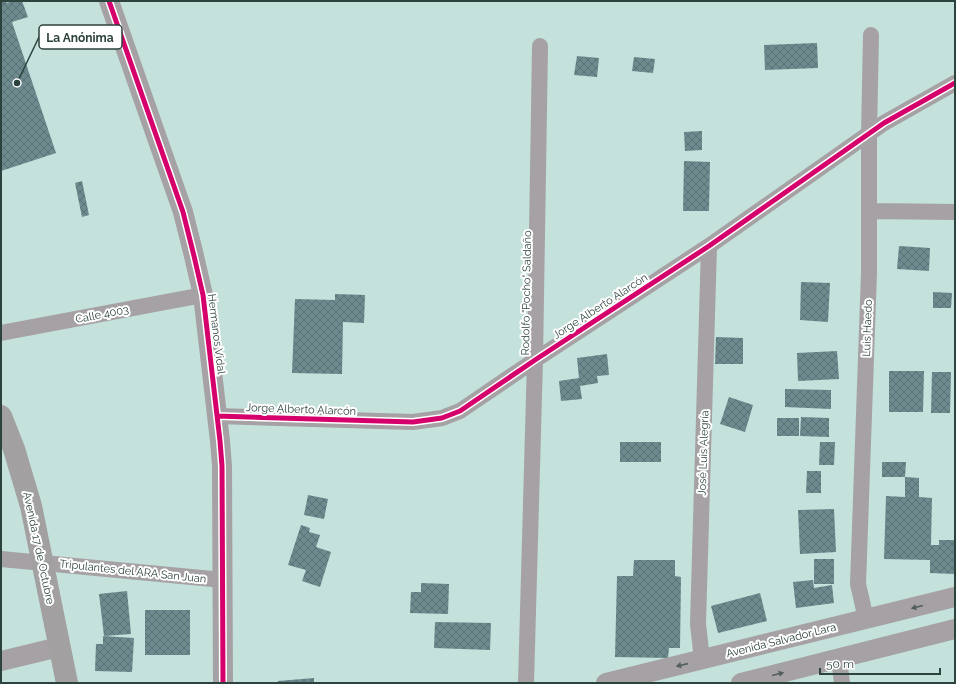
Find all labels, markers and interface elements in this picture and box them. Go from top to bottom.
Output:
callout: La Anónima [39,25,122,49]
text: La Anónima [46,31,114,45]
street label: Rodolfo "Pocho" Saldaño [519,230,534,356]
street label: Jorge Alberto Alarcón [550,271,650,342]
street label: Hermanos Vidal [205,293,228,375]
street label: Luis Haedo [860,299,875,357]
street label: Calle 4003 [74,303,130,326]
street label: Jorge Alberto Alarcón [246,401,356,418]
street label: José Luis Alegría [696,410,711,496]
street label: Avenida 17 de Octubre [20,491,57,606]
street label: Tripulantes del ARA San Juan [59,557,207,586]
one-way arrow [911,604,923,610]
street label: Avenida Salvador Lara [725,621,837,660]
scale bar [820,650,940,676]
text: 50 m [826,657,854,671]
one-way arrow [676,662,688,668]
one-way arrow [772,670,785,676]

